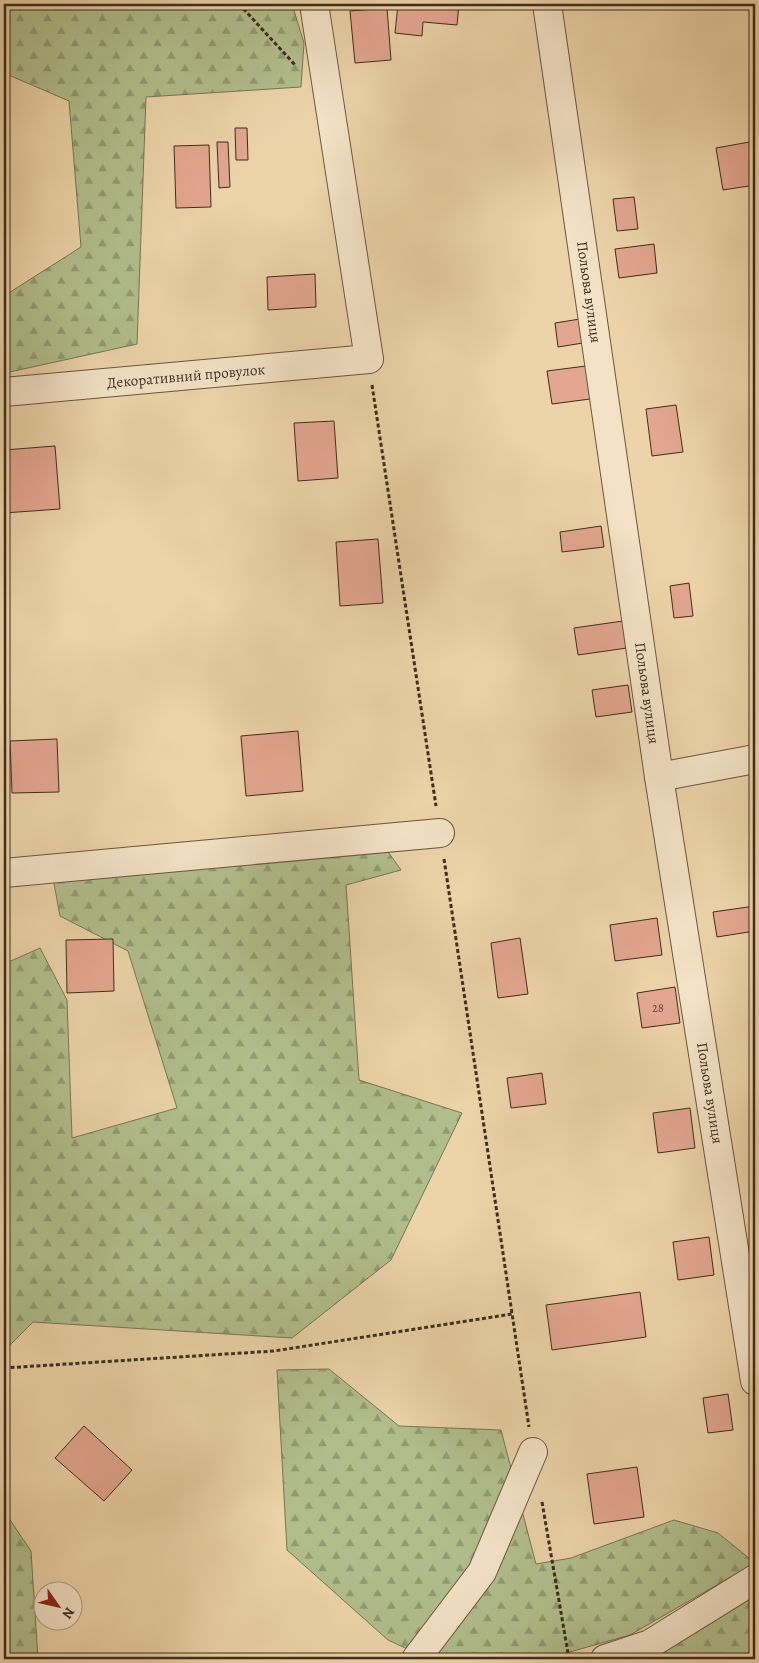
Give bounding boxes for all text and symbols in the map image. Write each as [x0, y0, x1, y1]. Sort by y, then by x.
street label: Польова вулиця [572, 240, 606, 344]
street label: Декоративний провулок [106, 359, 266, 393]
street label: Польова вулиця [630, 641, 664, 745]
house number: 28 [652, 1000, 664, 1016]
street label: Польова вулиця [692, 1041, 728, 1145]
north arrow [32, 1580, 82, 1630]
text: N [58, 1603, 79, 1623]

